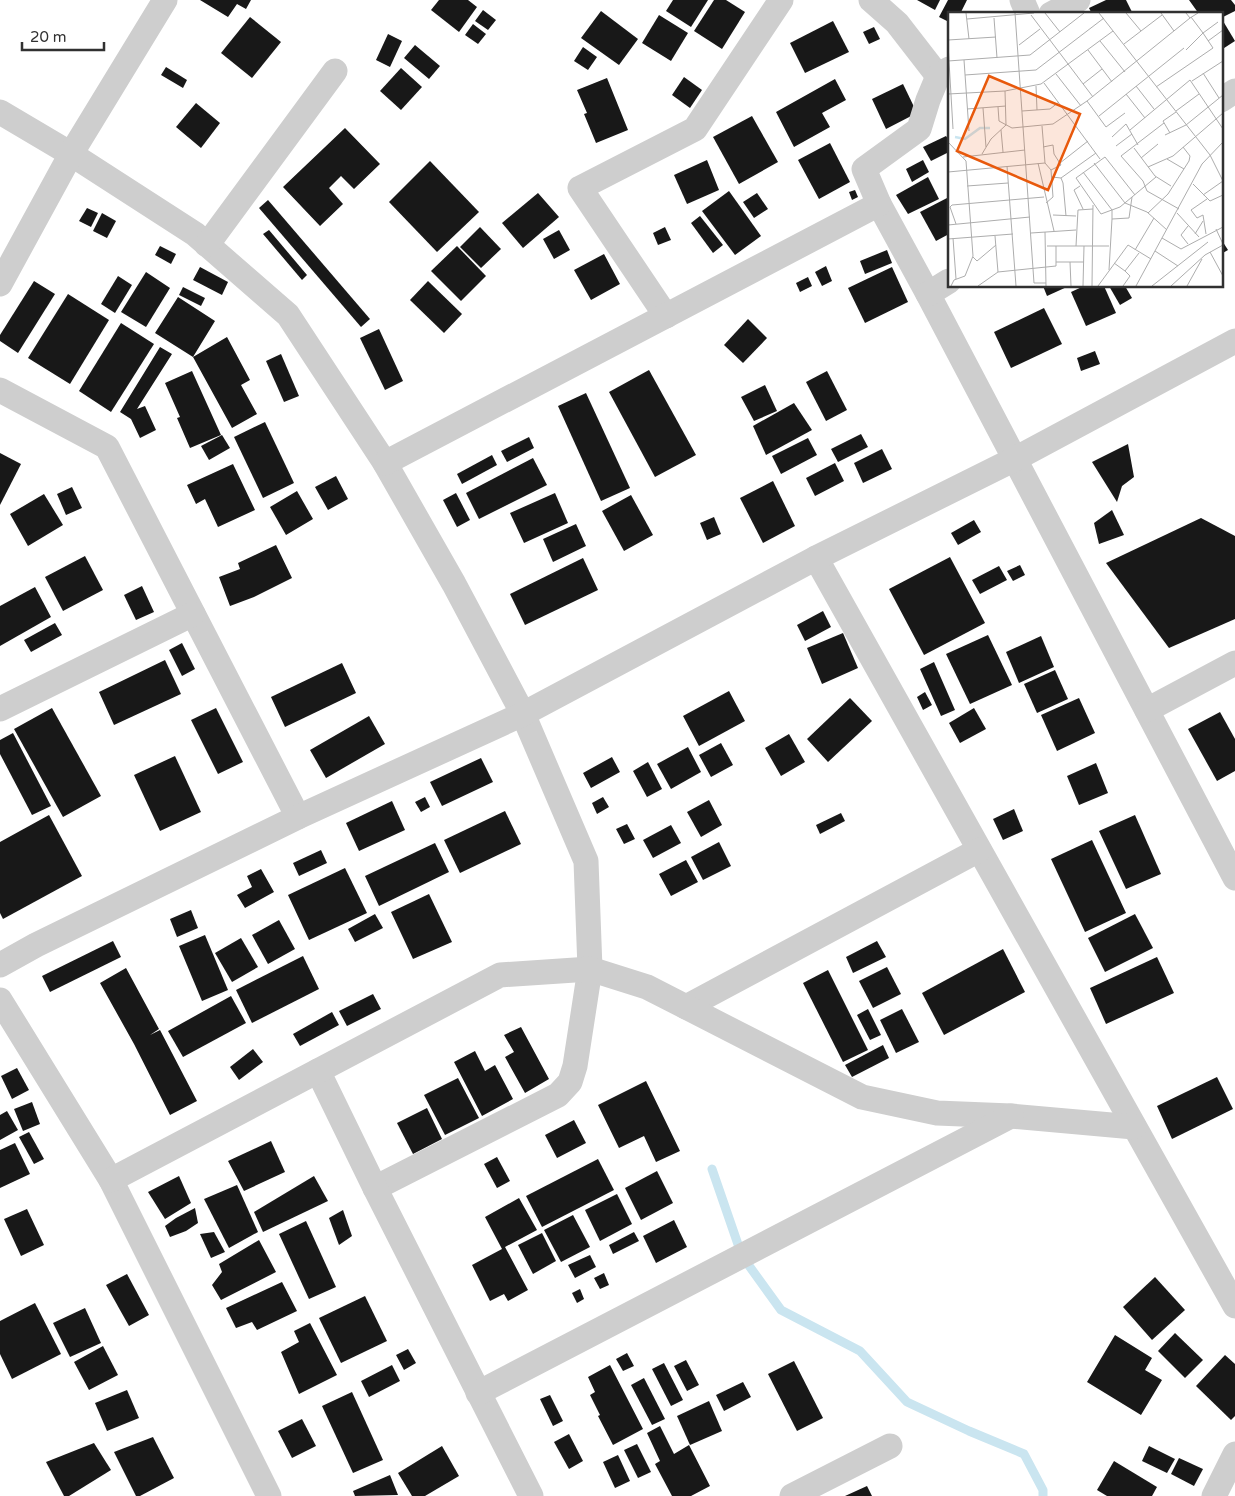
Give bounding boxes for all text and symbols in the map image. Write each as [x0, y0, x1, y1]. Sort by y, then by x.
inset map [948, 12, 1222, 288]
scale bar [22, 20, 105, 52]
text: 20 m [30, 28, 67, 46]

